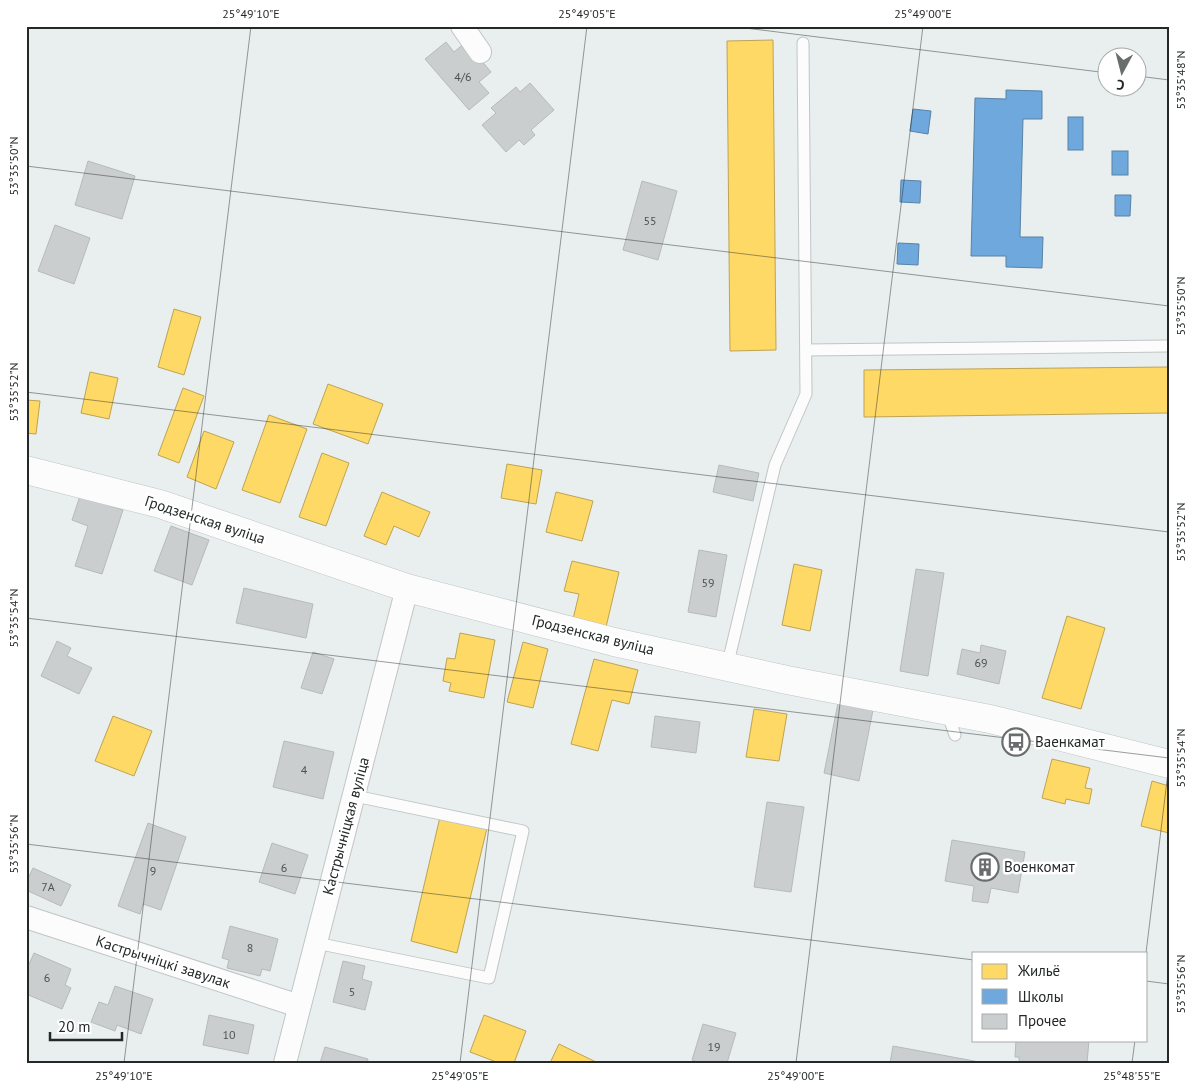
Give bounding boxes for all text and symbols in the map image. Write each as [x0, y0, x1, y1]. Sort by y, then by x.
text: 25°49'10"E [222, 6, 280, 21]
text: 25°49'05"E [558, 6, 616, 21]
text: 25°49'00"E [894, 6, 952, 21]
north arrow [1098, 48, 1148, 98]
text: 53°35'48"N [1173, 50, 1188, 110]
house number: 4/6 [454, 69, 472, 84]
text: С [1115, 75, 1125, 94]
text: 53°35'50"N [6, 136, 21, 196]
house number: 55 [643, 213, 657, 228]
text: 53°35'50"N [1173, 276, 1188, 336]
text: 53°35'52"N [6, 362, 21, 422]
street label: Гродзенская вуліца [143, 491, 268, 548]
text: 53°35'52"N [1173, 502, 1188, 562]
house number: 59 [701, 575, 715, 590]
text: 53°35'54"N [6, 588, 21, 648]
street label: Гродзенская вуліца [530, 610, 656, 659]
house number: 69 [974, 655, 988, 670]
bus stop icon: Ваенкамат [1001, 727, 1031, 757]
text: 53°35'54"N [1173, 728, 1188, 788]
place label: Ваенкамат [1035, 732, 1105, 751]
street label: Кастрычніцкая вуліца [318, 755, 373, 897]
house number: 4 [301, 762, 308, 777]
text: 53°35'56"N [6, 814, 21, 874]
building icon: Военкомат [970, 852, 1000, 882]
place label: Военкомат [1004, 857, 1075, 876]
house number: 6 [281, 860, 287, 875]
house number: 9 [150, 863, 156, 878]
house number: 7А [41, 879, 55, 894]
street label: Кастрычніцкі завулак [93, 931, 234, 993]
house number: 8 [247, 940, 253, 955]
legend [972, 952, 1148, 1042]
text: 53°35'56"N [1173, 954, 1188, 1014]
text: Жильё [1017, 961, 1060, 980]
house number: 6 [44, 970, 50, 985]
house number: 5 [349, 984, 355, 999]
text: Школы [1018, 987, 1064, 1006]
scale bar [50, 1009, 122, 1041]
text: Прочее [1018, 1011, 1066, 1030]
text: 20 m [58, 1017, 91, 1036]
house number: 10 [222, 1027, 236, 1042]
house number: 19 [707, 1039, 721, 1054]
text: 25°49'10"E [95, 1068, 153, 1083]
text: 25°49'05"E [431, 1068, 489, 1083]
text: 25°49'00"E [767, 1068, 825, 1083]
text: 25°48'55"E [1103, 1068, 1161, 1083]

